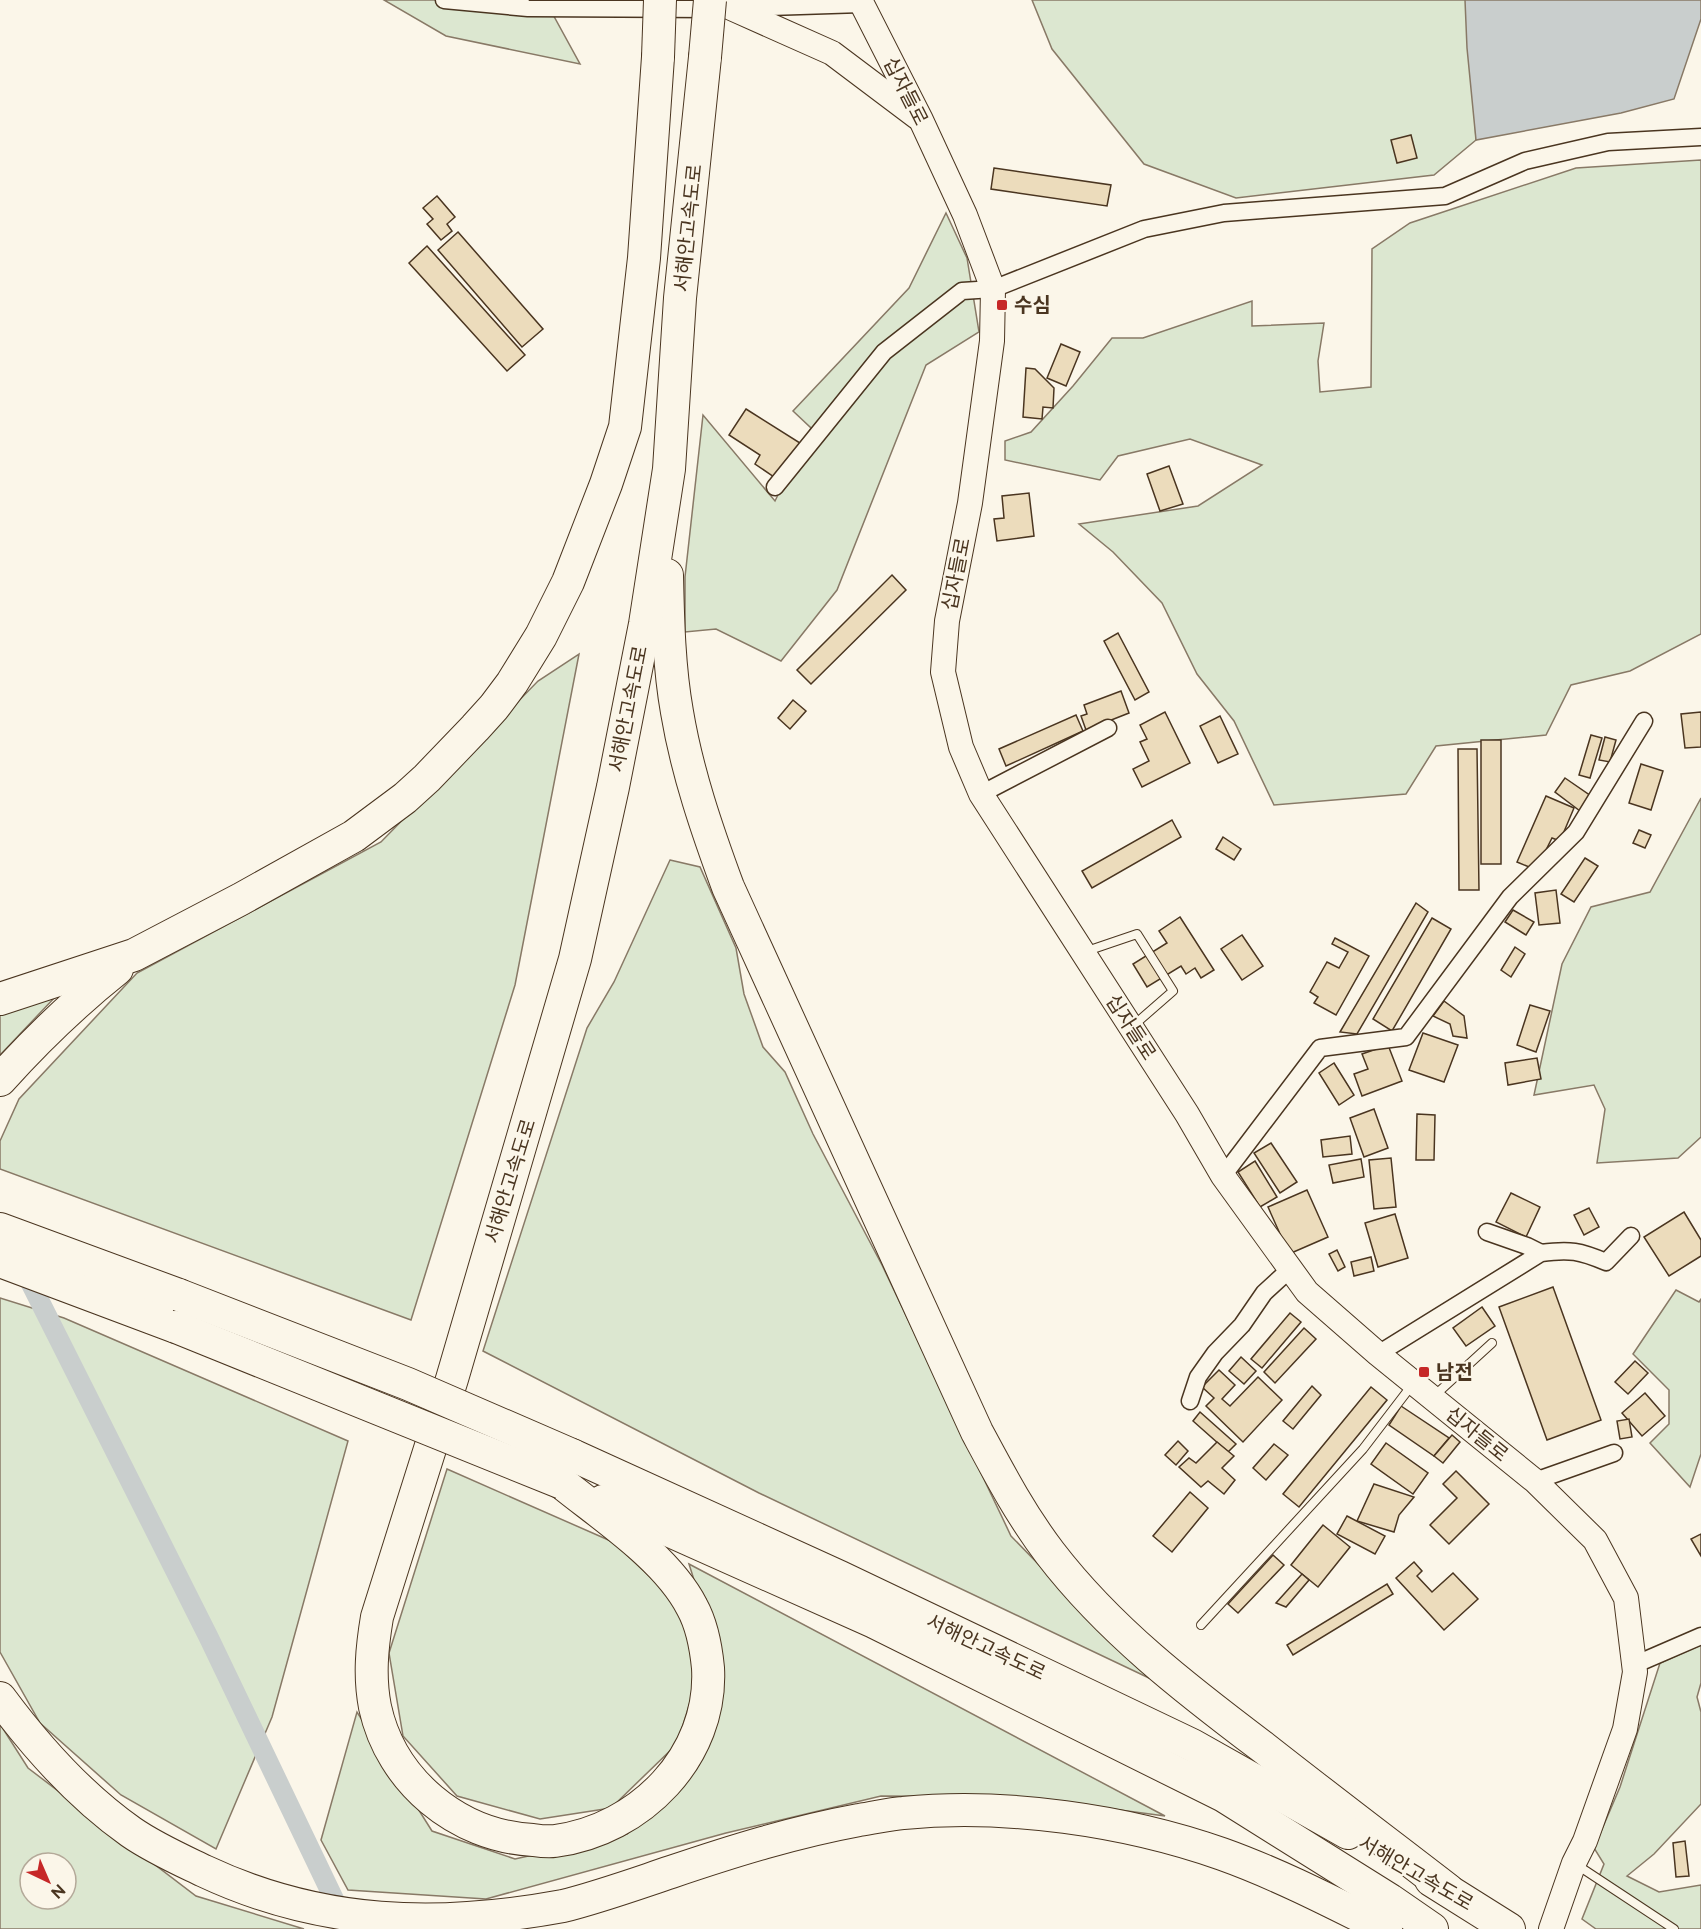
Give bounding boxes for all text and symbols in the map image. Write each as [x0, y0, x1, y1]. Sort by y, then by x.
street label: 십자들로 [879, 53, 933, 129]
street label: 서해안고속도로 [669, 163, 707, 293]
place label: 수심 [1014, 293, 1051, 317]
marker: 수심 [995, 298, 1009, 312]
street label: 십자들로 [937, 536, 975, 612]
street label: 서해안고속도로 [604, 643, 652, 775]
street label: 십자들로 [1101, 990, 1161, 1064]
street label: 서해안고속도로 [480, 1116, 540, 1246]
place label: 남전 [1436, 1360, 1473, 1384]
marker: 남전 [1417, 1365, 1431, 1379]
street label: 십자들로 [1441, 1402, 1513, 1466]
street label: 서해안고속도로 [923, 1609, 1049, 1685]
street label: 서해안고속도로 [1354, 1830, 1478, 1916]
north arrow [18, 1851, 78, 1911]
text: N [47, 1880, 69, 1903]

